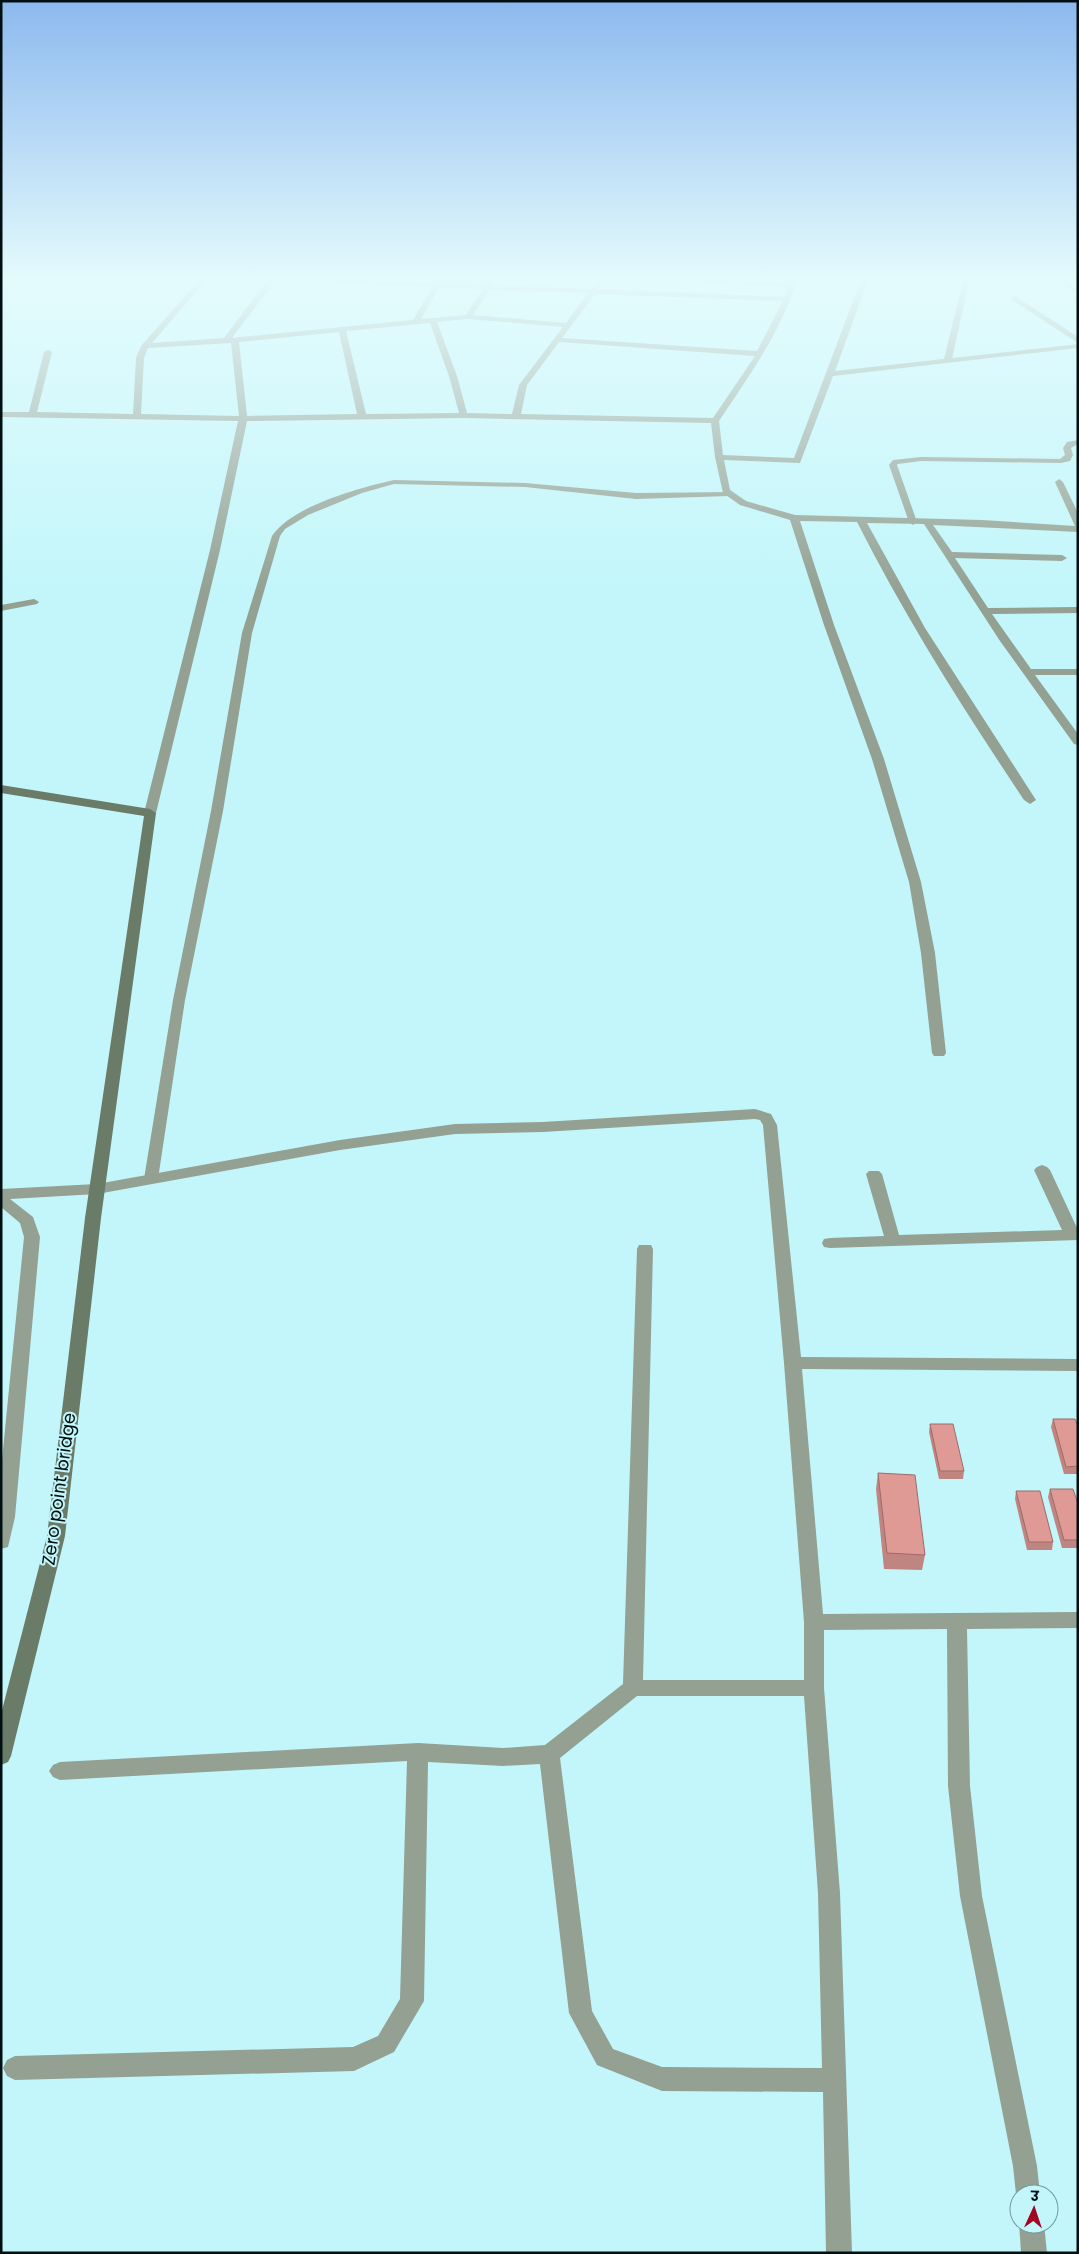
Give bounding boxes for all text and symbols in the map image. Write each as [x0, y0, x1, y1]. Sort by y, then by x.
street label: Zero point bridge [35, 1411, 82, 1567]
north arrow [1009, 2184, 1059, 2234]
text: उ [1029, 2186, 1040, 2206]

